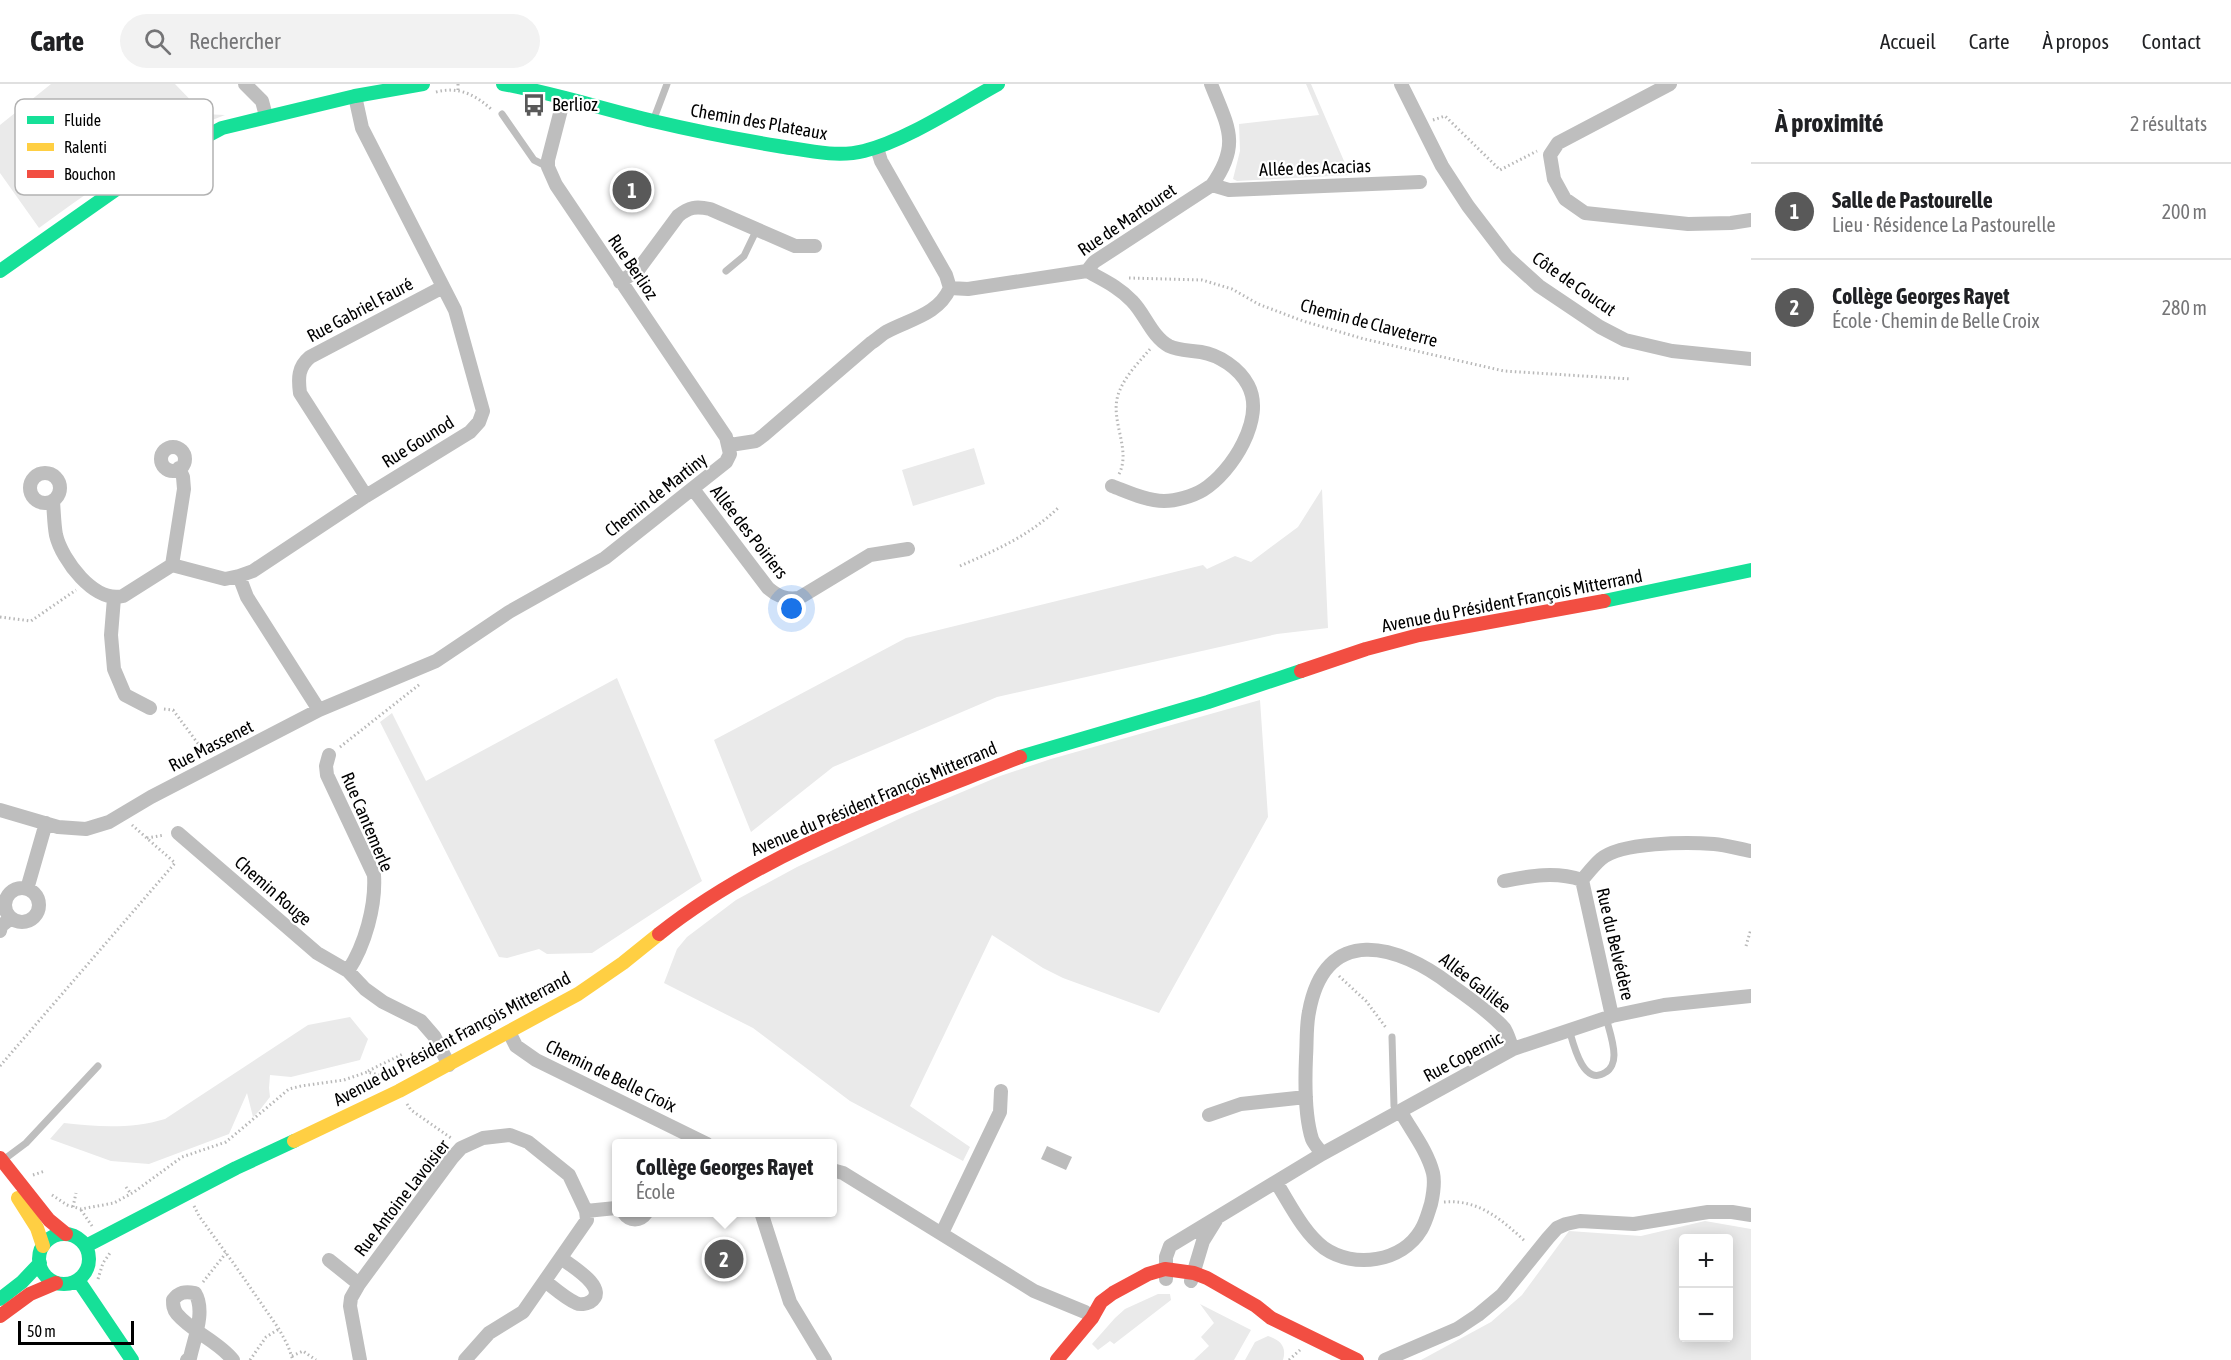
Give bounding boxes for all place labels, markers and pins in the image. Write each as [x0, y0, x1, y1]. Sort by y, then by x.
bus stop icon: Berlioz [521, 92, 547, 118]
place label: Berlioz [552, 94, 598, 115]
pin: 1 [612, 168, 652, 212]
pin: 2 [704, 1236, 744, 1282]

